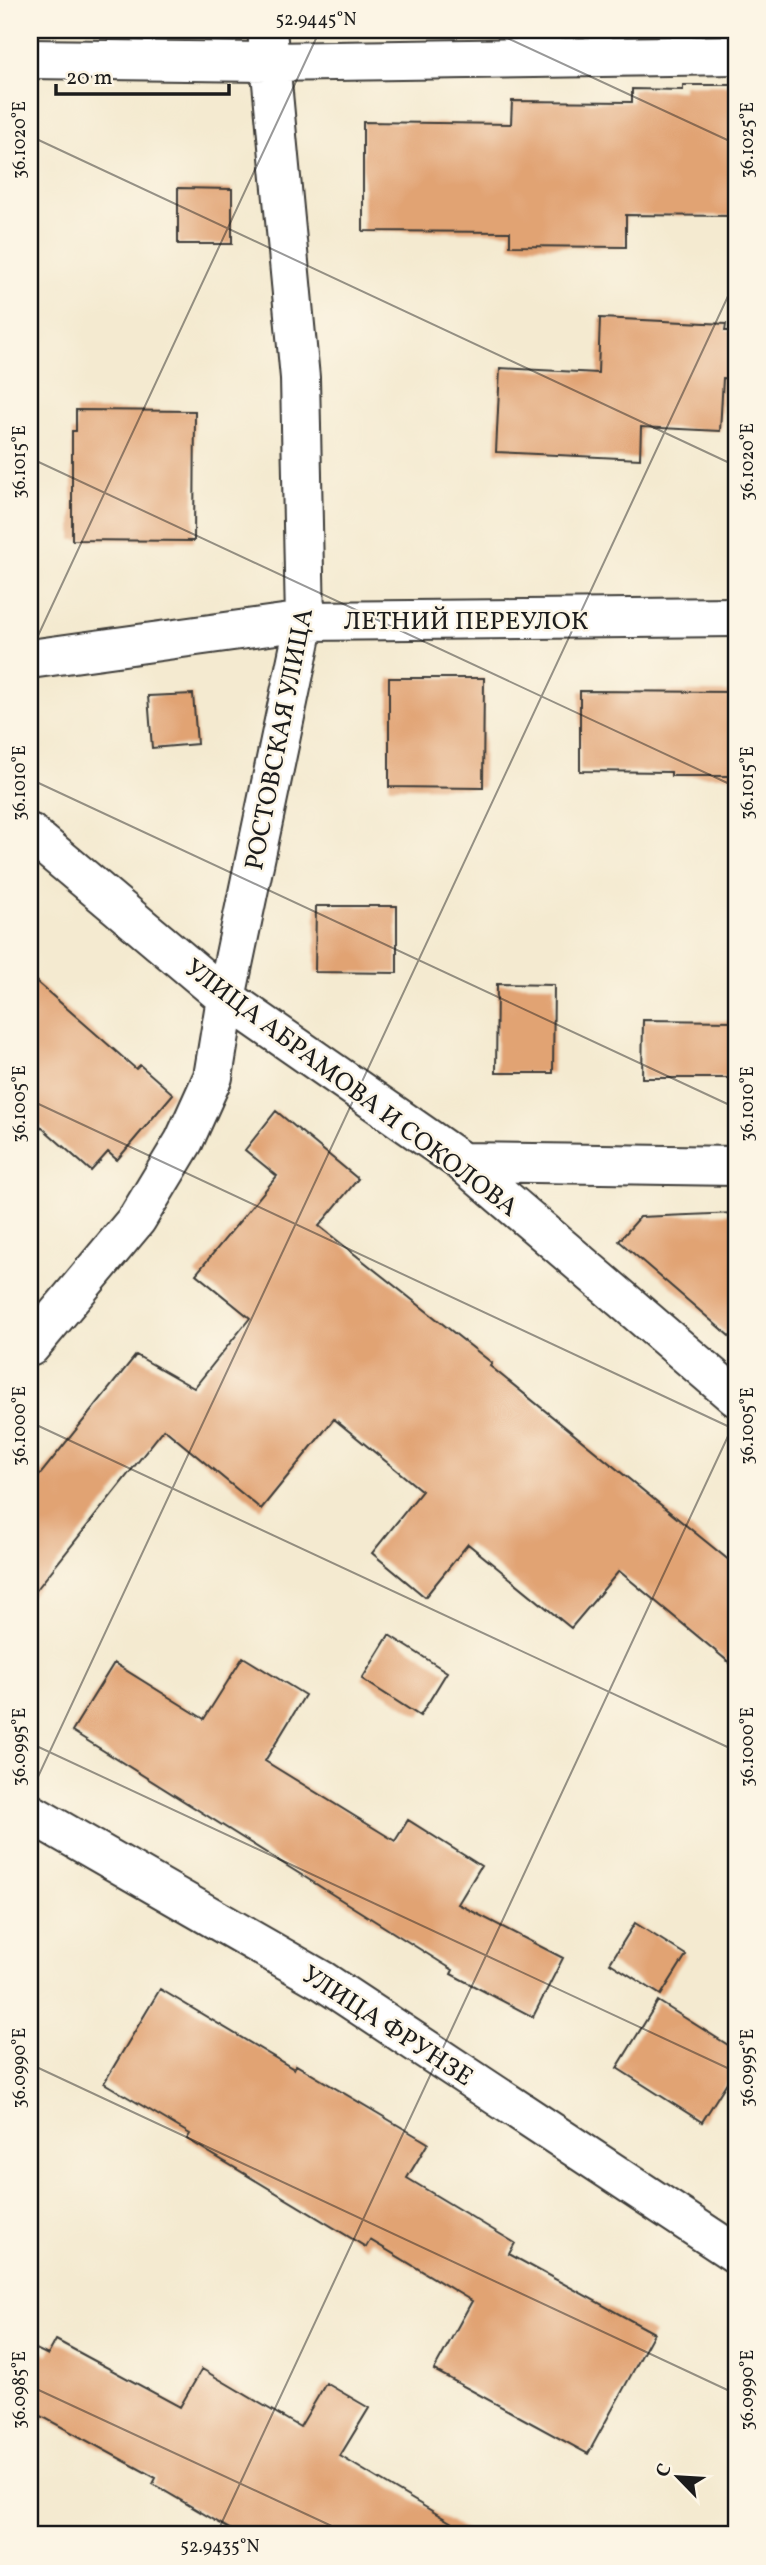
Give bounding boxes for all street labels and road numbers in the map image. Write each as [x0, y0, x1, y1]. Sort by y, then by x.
street label: ЛЕТНИЙ ПЕРЕУЛОК [344, 604, 589, 640]
street label: РОСТОВСКАЯ УЛИЦА [237, 605, 323, 873]
street label: УЛИЦА АБРАМОВА И СОКОЛОВА [176, 951, 525, 1226]
street label: УЛИЦА ФРУНЗЕ [294, 1958, 480, 2096]

